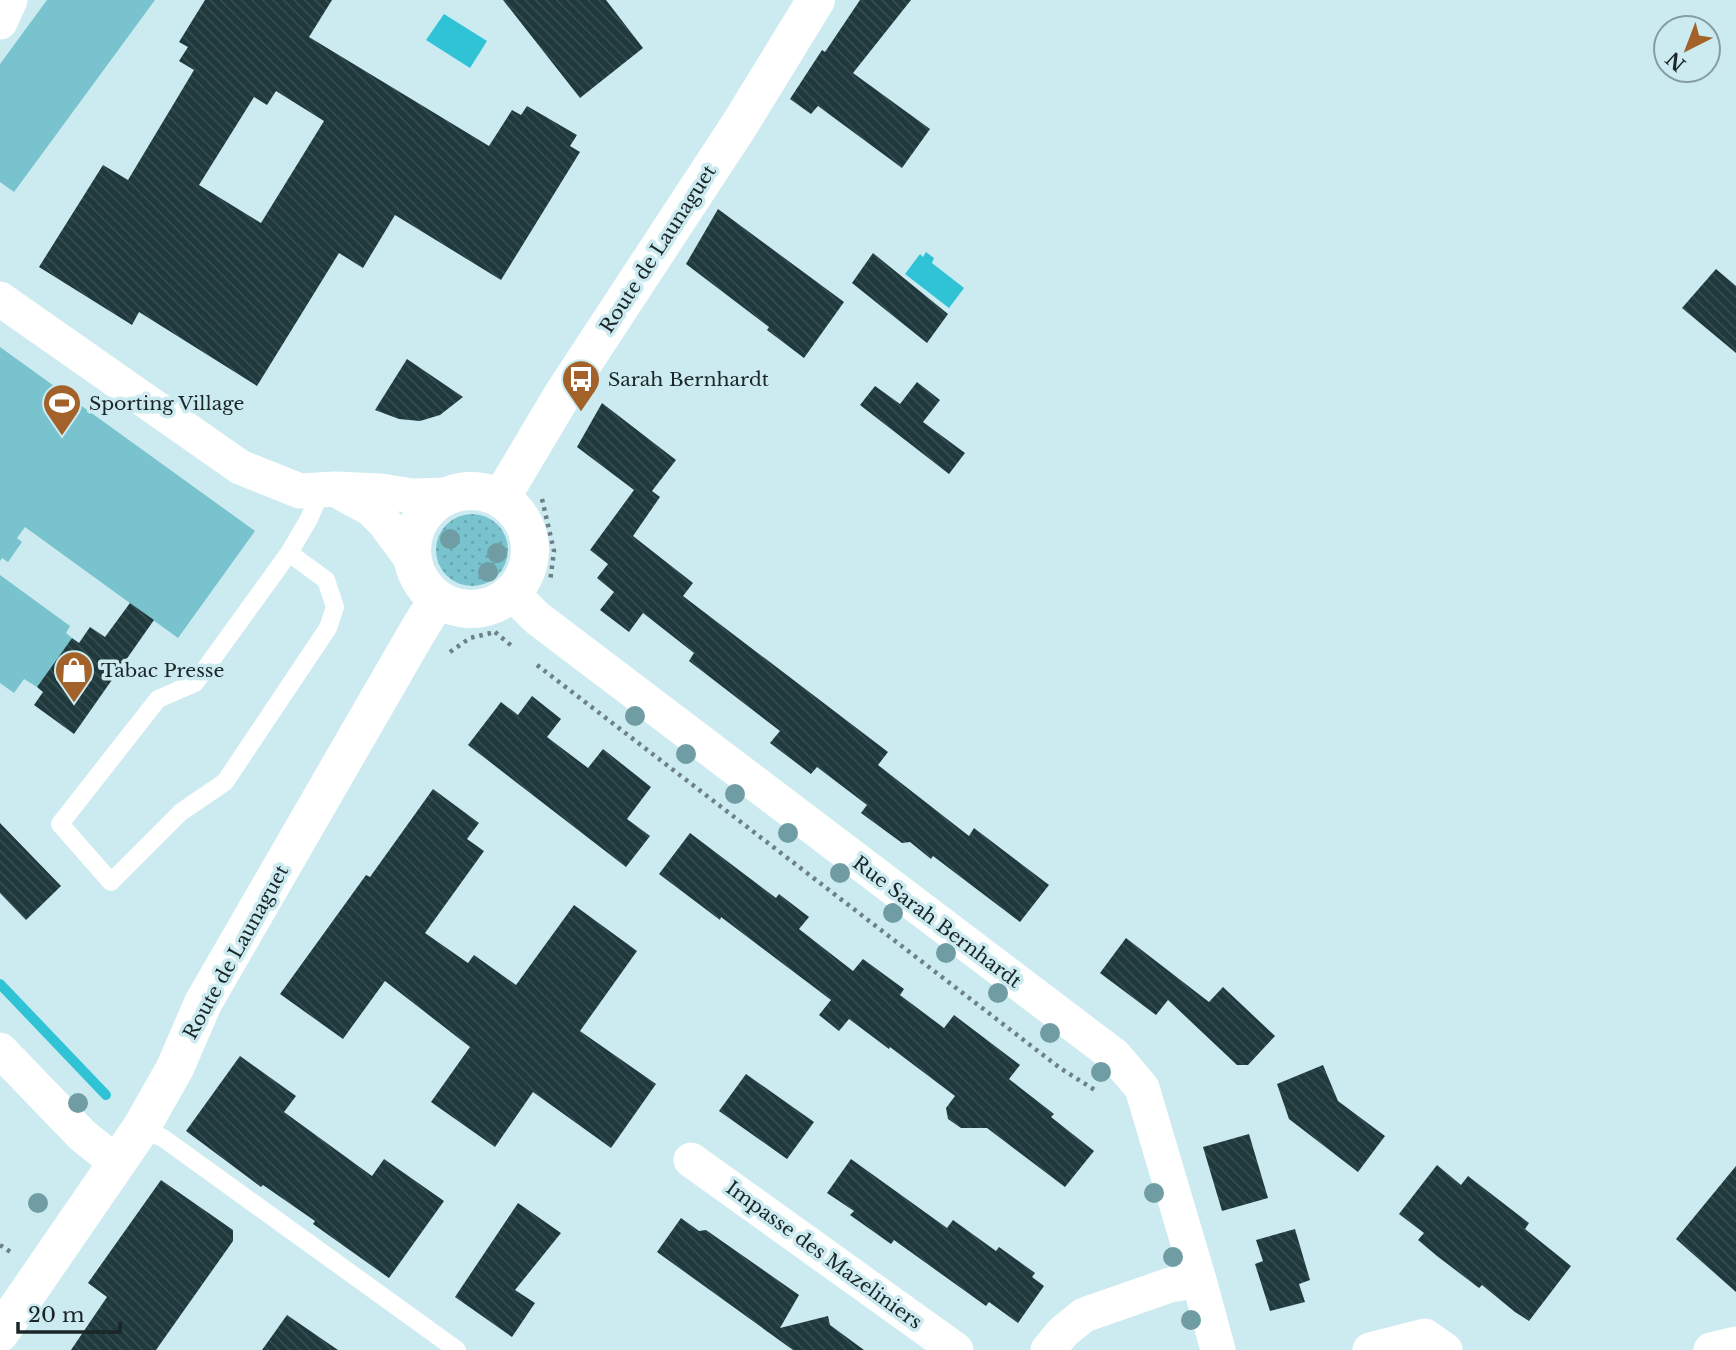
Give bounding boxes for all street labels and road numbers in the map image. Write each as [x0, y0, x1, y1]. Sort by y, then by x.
street label: Route de Launaguet [595, 160, 721, 337]
street label: Rue Sarah Bernhardt [848, 851, 1026, 993]
street label: Route de Launaguet [179, 860, 294, 1043]
street label: Impasse des Mazeliniers [722, 1176, 926, 1334]

